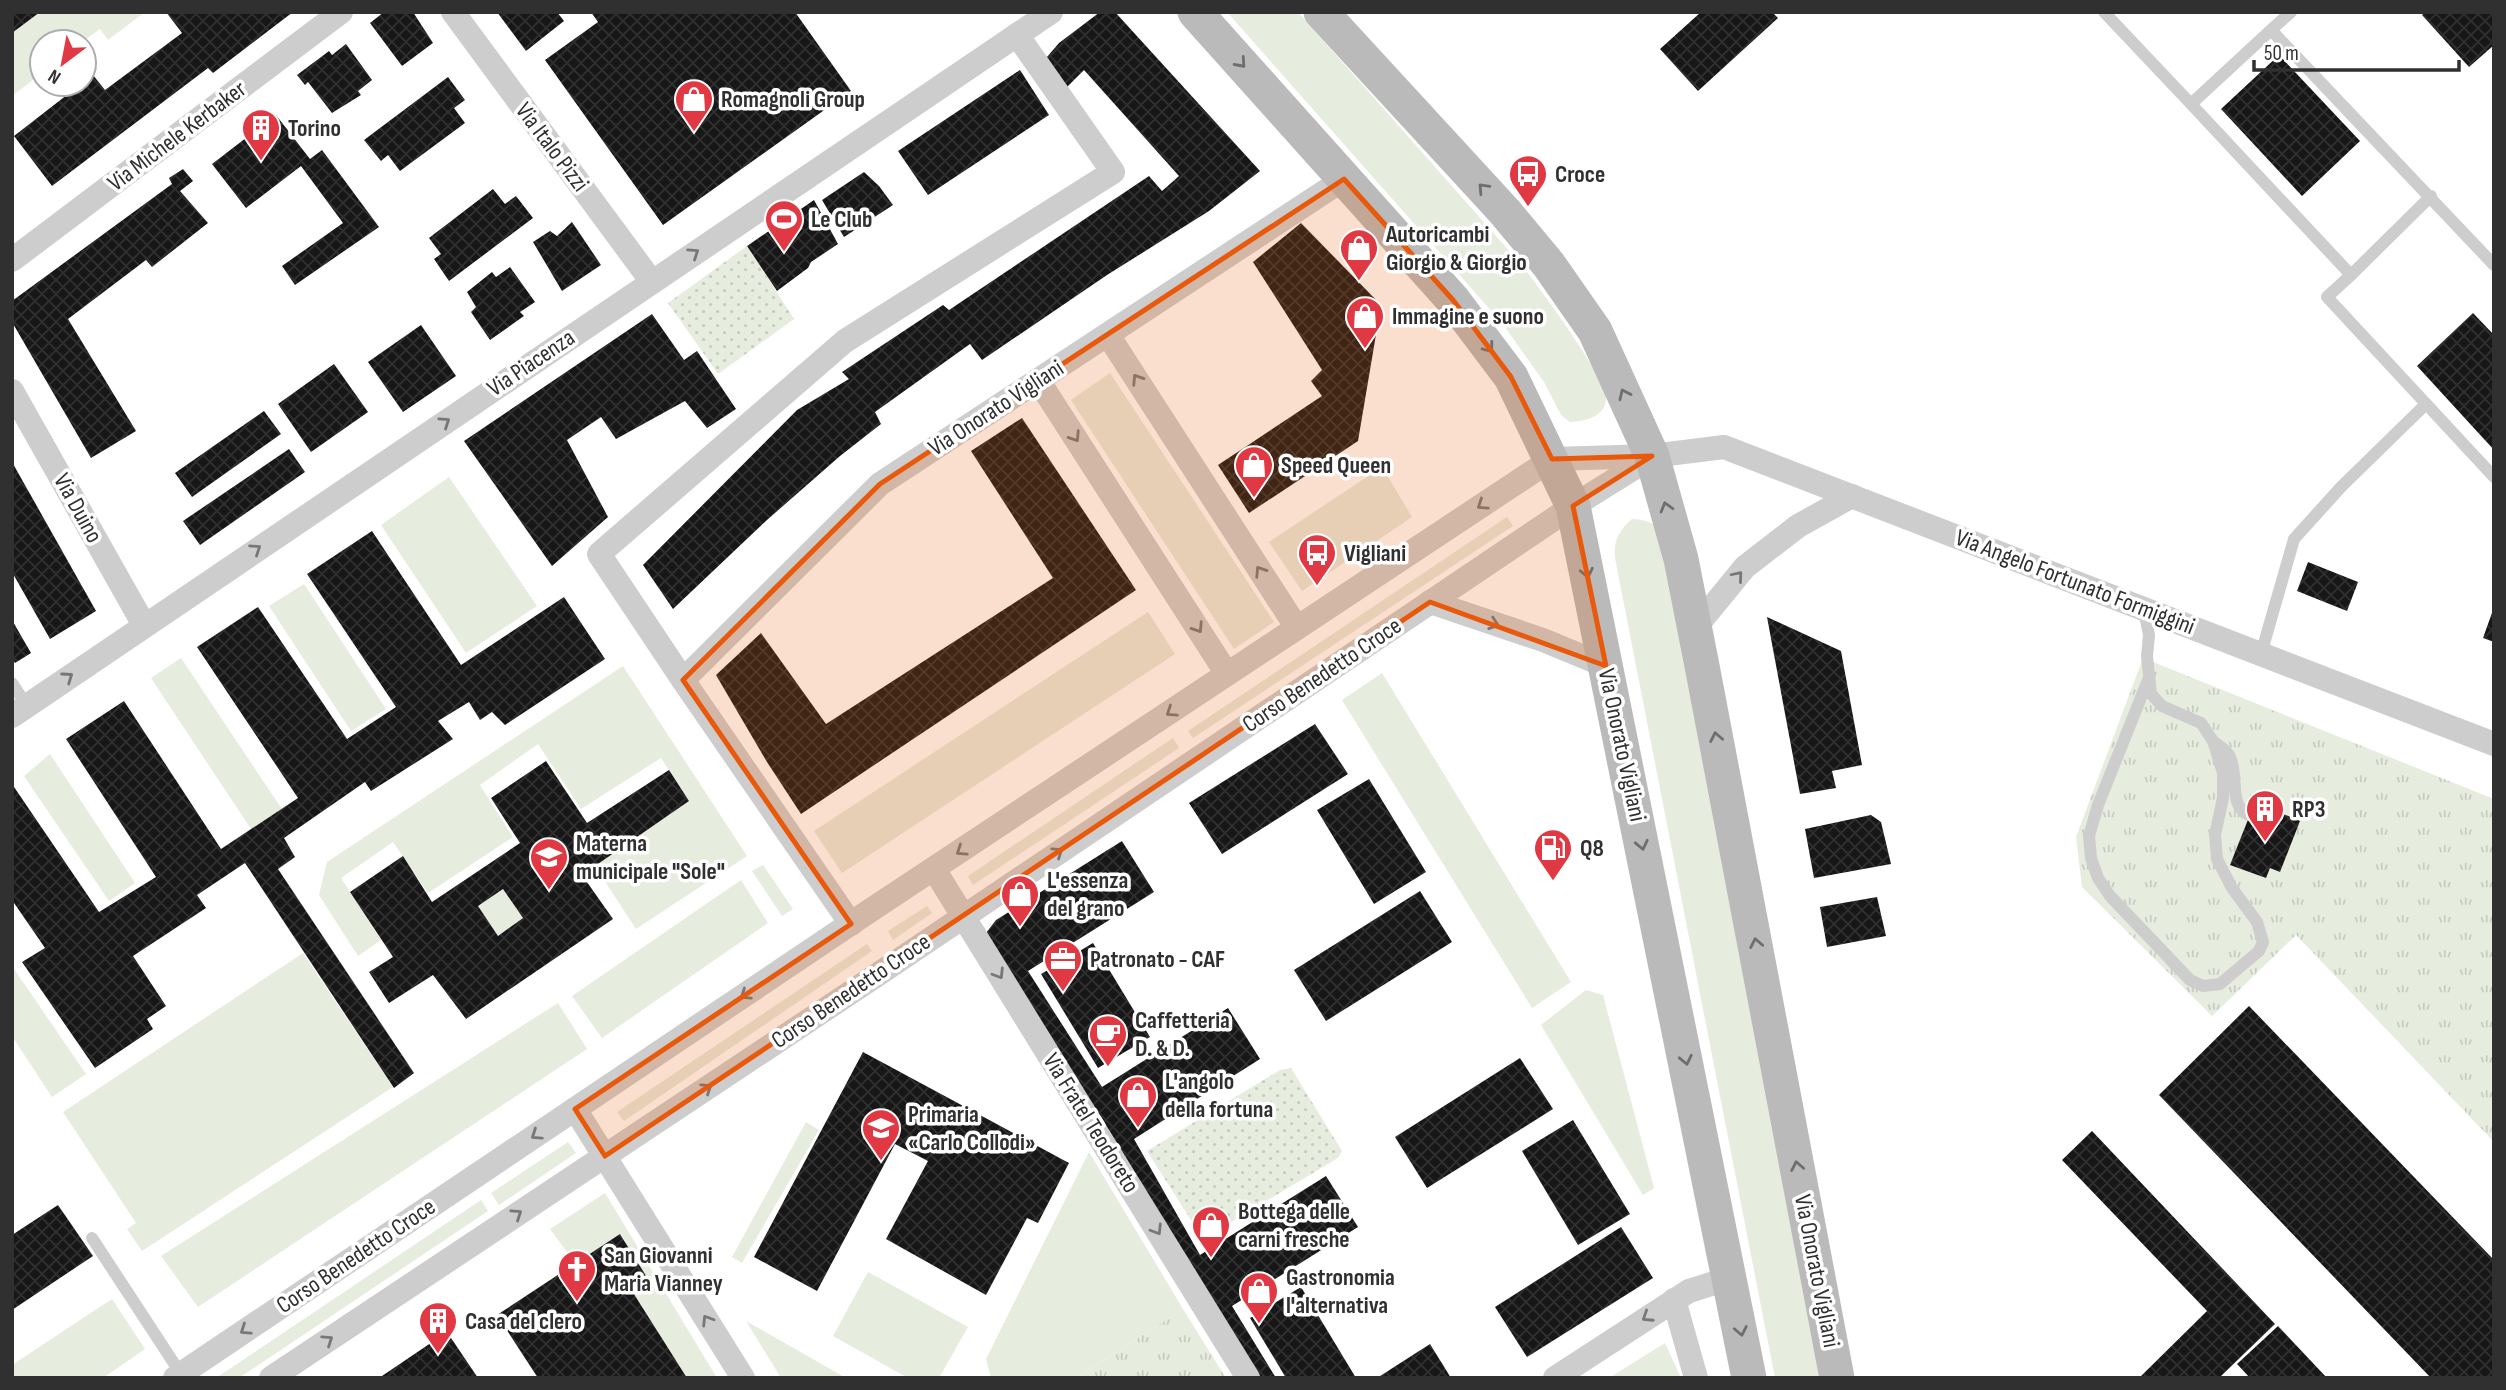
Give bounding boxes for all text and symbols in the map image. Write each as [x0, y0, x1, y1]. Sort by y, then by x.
north arrow [28, 28, 98, 98]
scale bar [2254, 28, 2459, 72]
text: 50 m [2264, 41, 2299, 66]
one-way arrow [1233, 55, 1245, 68]
text: N [44, 64, 65, 89]
street label: Via Michele Kerbaker [102, 74, 252, 198]
shop icon: Romagnoli Group [673, 78, 715, 133]
place label: Romagnoli Group [721, 85, 865, 114]
street label: Via Italo Pizzi [509, 97, 595, 197]
building icon: Torino [240, 107, 282, 162]
place label: Torino [288, 114, 341, 143]
bus stop icon: Croce [1507, 153, 1549, 208]
place label: Croce [1555, 160, 1605, 189]
one-way arrow [1478, 183, 1491, 196]
sports icon: Le Club [763, 198, 805, 253]
place label: Le Club [811, 205, 872, 234]
place label: Autoricambi Giorgio & Giorgio [1385, 220, 1527, 277]
shop icon: Autoricambi Giorgio & Giorgio [1338, 227, 1380, 282]
one-way arrow [686, 249, 699, 262]
shop icon: Immagine e suono [1344, 295, 1386, 350]
place label: Immagine e suono [1392, 302, 1544, 331]
street label: Via Piacenza [482, 323, 580, 403]
one-way arrow [1480, 340, 1493, 352]
street label: Via Onorato Vigliani [923, 354, 1069, 462]
one-way arrow [1132, 374, 1145, 387]
one-way arrow [1618, 389, 1632, 401]
one-way arrow [437, 418, 450, 430]
one-way arrow [1066, 430, 1079, 443]
shop icon: Speed Queen [1233, 444, 1275, 499]
place label: Speed Queen [1281, 451, 1391, 480]
street label: Via Duino [47, 468, 109, 548]
one-way arrow [1477, 497, 1490, 510]
one-way arrow [1660, 502, 1675, 514]
street label: Via Angelo Fortunato Formiggini [1951, 523, 2199, 641]
bus stop icon: Vigliani [1296, 532, 1338, 587]
place label: Vigliani [1344, 539, 1406, 568]
one-way arrow [248, 545, 261, 557]
one-way arrow [1255, 565, 1268, 578]
one-way arrow [1578, 567, 1593, 579]
one-way arrow [1730, 571, 1743, 583]
street label: Corso Benedetto Croce [1237, 611, 1407, 739]
one-way arrow [1488, 616, 1500, 630]
one-way arrow [1190, 621, 1203, 634]
street label: Via Onorato Vigliani [1592, 666, 1652, 824]
one-way arrow [60, 673, 73, 685]
one-way arrow [1165, 704, 1178, 717]
one-way arrow [1710, 731, 1725, 743]
building icon: RP3 [2244, 788, 2286, 843]
place label: RP3 [2292, 795, 2325, 824]
fuel station icon: Q8 [1532, 827, 1574, 882]
place label: Materna municipale "Sole" [576, 829, 725, 886]
place label: Q8 [1580, 834, 1604, 863]
school or university icon: Materna municipale "Sole" [528, 836, 570, 891]
one-way arrow [1634, 839, 1649, 851]
one-way arrow [955, 843, 968, 856]
one-way arrow [1050, 848, 1063, 860]
place label: L'essenza del grano [1047, 866, 1128, 923]
shop icon: L'essenza del grano [999, 873, 1041, 928]
street label: Corso Benedetto Croce [766, 927, 936, 1055]
one-way arrow [1749, 937, 1764, 949]
office icon: Patronato - CAF [1042, 938, 1084, 993]
place label: Patronato - CAF [1090, 945, 1225, 974]
one-way arrow [991, 967, 1004, 980]
one-way arrow [740, 987, 753, 999]
place label: Caffetteria D. & D. [1135, 1006, 1230, 1063]
cafe icon: Caffetteria D. & D. [1087, 1013, 1129, 1068]
street label: Via Fratel Teodoreto [1037, 1048, 1145, 1198]
one-way arrow [1677, 1054, 1692, 1066]
place label: L'angolo della fortuna [1165, 1067, 1273, 1124]
shop icon: L'angolo della fortuna [1117, 1074, 1159, 1129]
one-way arrow [699, 1083, 712, 1096]
place label: Primaria «Carlo Collodi» [908, 1100, 1035, 1157]
school or university icon: Primaria «Carlo Collodi» [860, 1107, 902, 1162]
one-way arrow [530, 1127, 543, 1140]
one-way arrow [1791, 1160, 1806, 1172]
street label: Corso Benedetto Croce [271, 1192, 441, 1320]
street label: Via Onorato Vigliani [1788, 1192, 1846, 1350]
place label: Bottega delle carni fresche [1238, 1197, 1350, 1254]
shop icon: Bottega delle carni fresche [1190, 1204, 1232, 1259]
one-way arrow [509, 1210, 522, 1222]
one-way arrow [1149, 1223, 1162, 1236]
place label: San Giovanni Maria Vianney [604, 1241, 723, 1298]
church icon: San Giovanni Maria Vianney [556, 1248, 598, 1303]
place label: Gastronomia l'alternativa [1286, 1263, 1395, 1320]
shop icon: Gastronomia l'alternativa [1238, 1270, 1280, 1325]
building icon: Casa del clero [417, 1300, 459, 1355]
place label: Casa del clero [465, 1307, 582, 1336]
one-way arrow [1642, 1309, 1655, 1322]
one-way arrow [702, 1314, 715, 1327]
one-way arrow [240, 1322, 253, 1335]
one-way arrow [1732, 1325, 1747, 1337]
one-way arrow [320, 1335, 333, 1348]

